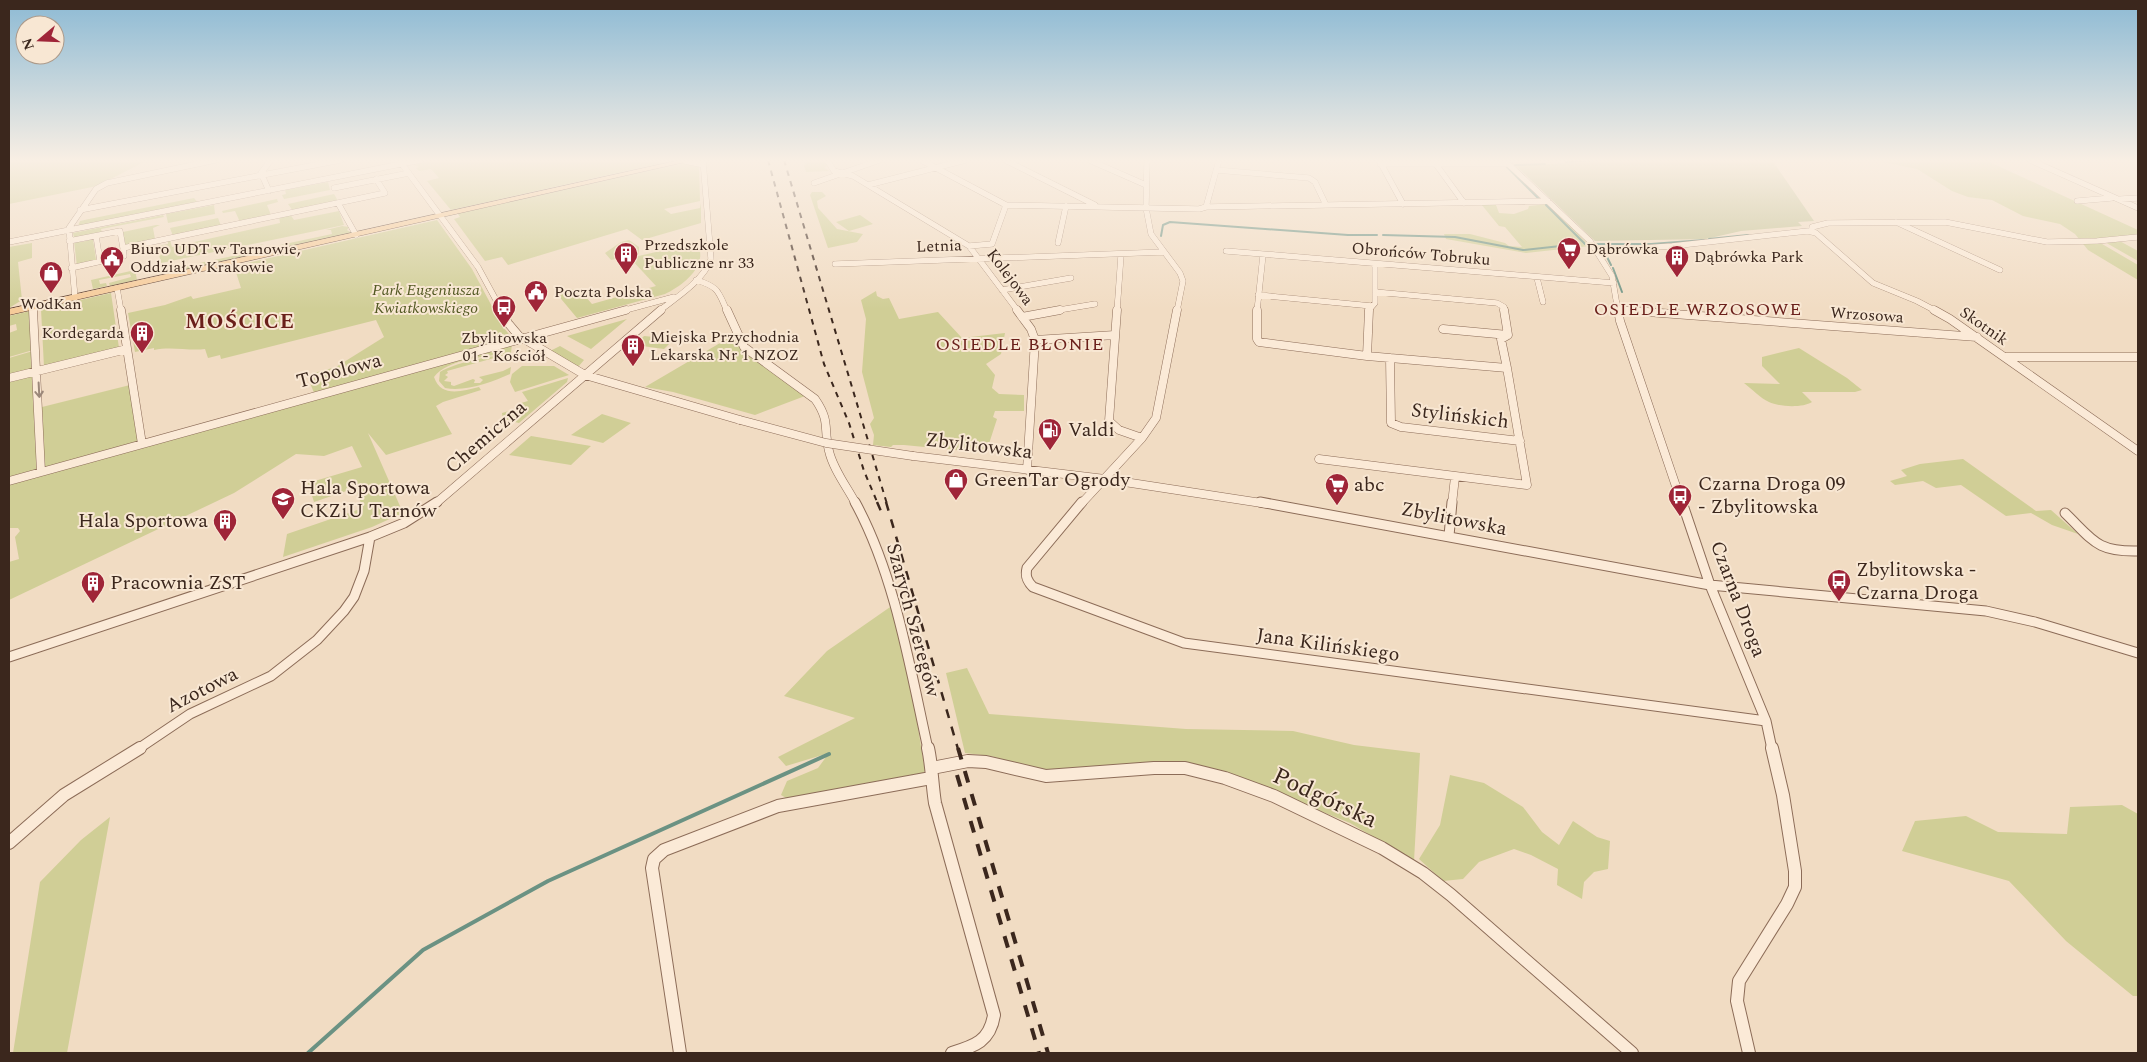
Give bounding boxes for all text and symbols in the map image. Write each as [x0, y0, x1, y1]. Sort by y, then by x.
north arrow [15, 15, 65, 65]
text: N [16, 35, 40, 53]
place label: Przedszkole Publiczne nr 33 [644, 233, 754, 275]
street label: Letnia [916, 233, 962, 259]
street label: Obrońców Tobruku [1351, 236, 1491, 272]
supermarket icon: Dąbrówka [1556, 236, 1582, 270]
place label: Biuro UDT w Tarnowie, Oddział w Krakowie [130, 237, 301, 279]
place label: Dąbrówka [1586, 237, 1659, 261]
building icon: Przedszkole Publiczne nr 33 [613, 241, 639, 275]
street label: Kolejowa [981, 243, 1039, 311]
building icon: Dąbrówka Park [1664, 244, 1690, 278]
public building icon: Biuro UDT w Tarnowie, Oddział w Krakowie [99, 245, 125, 279]
place label: Dąbrówka Park [1694, 245, 1804, 269]
shop icon: WodKan [38, 260, 64, 294]
park label: Park Eugeniusza Kwiatkowskiego [372, 278, 480, 320]
public building icon: Poczta Polska [523, 279, 549, 313]
place label: Poczta Polska [554, 280, 652, 304]
place label: WodKan [20, 292, 82, 316]
bus stop icon: Zbylitowska 01 - Kościół [491, 294, 517, 328]
district label: OSIEDLE WRZOSOWE [1594, 296, 1802, 323]
street label: Wrzosowa [1829, 300, 1905, 330]
street label: Skotnik [1955, 300, 2013, 352]
district label: MOŚCICE [185, 306, 295, 338]
building icon: Kordegarda [129, 320, 155, 354]
place label: Kordegarda [42, 321, 124, 345]
place label: Miejska Przychodnia Lekarska Nr 1 NZOZ [650, 325, 799, 367]
place label: Zbylitowska 01 - Kościół [461, 326, 547, 368]
district label: OSIEDLE BŁONIE [936, 331, 1104, 358]
building icon: Miejska Przychodnia Lekarska Nr 1 NZOZ [620, 333, 646, 367]
street label: Topolowa [293, 345, 385, 397]
one-way arrow [34, 382, 43, 398]
street label: Chemiczna [439, 393, 534, 481]
street label: Stylińskich [1409, 395, 1511, 437]
place label: Valdi [1068, 415, 1115, 445]
fuel station icon: Valdi [1037, 417, 1063, 451]
street label: Zbylitowska [924, 425, 1034, 467]
place label: GreenTar Ogrody [974, 465, 1132, 495]
shop icon: GreenTar Ogrody [943, 467, 969, 501]
place label: Czarna Droga 09 - Zbylitowska [1698, 469, 1846, 522]
place label: abc [1354, 470, 1385, 500]
supermarket icon: abc [1324, 472, 1350, 506]
place label: Hala Sportowa CKZiU Tarnów [300, 473, 437, 526]
bus stop icon: Czarna Droga 09 - Zbylitowska [1667, 483, 1693, 517]
school or university icon: Hala Sportowa CKZiU Tarnów [270, 486, 296, 520]
street label: Zbylitowska [1398, 494, 1510, 544]
place label: Hala Sportowa [78, 506, 208, 536]
building icon: Hala Sportowa [212, 508, 238, 542]
street label: Czarna Droga [1702, 536, 1774, 662]
street label: Szarych Szeregów [878, 540, 948, 701]
place label: Zbylitowska - Czarna Droga [1856, 555, 1979, 608]
place label: Pracownia ZST [110, 568, 246, 598]
bus stop icon: Zbylitowska - Czarna Droga [1826, 568, 1852, 602]
building icon: Pracownia ZST [80, 570, 106, 604]
street label: Jana Kilińskiego [1254, 620, 1402, 670]
street label: Azotowa [161, 659, 244, 721]
street label: Podgórska [1267, 758, 1384, 838]

